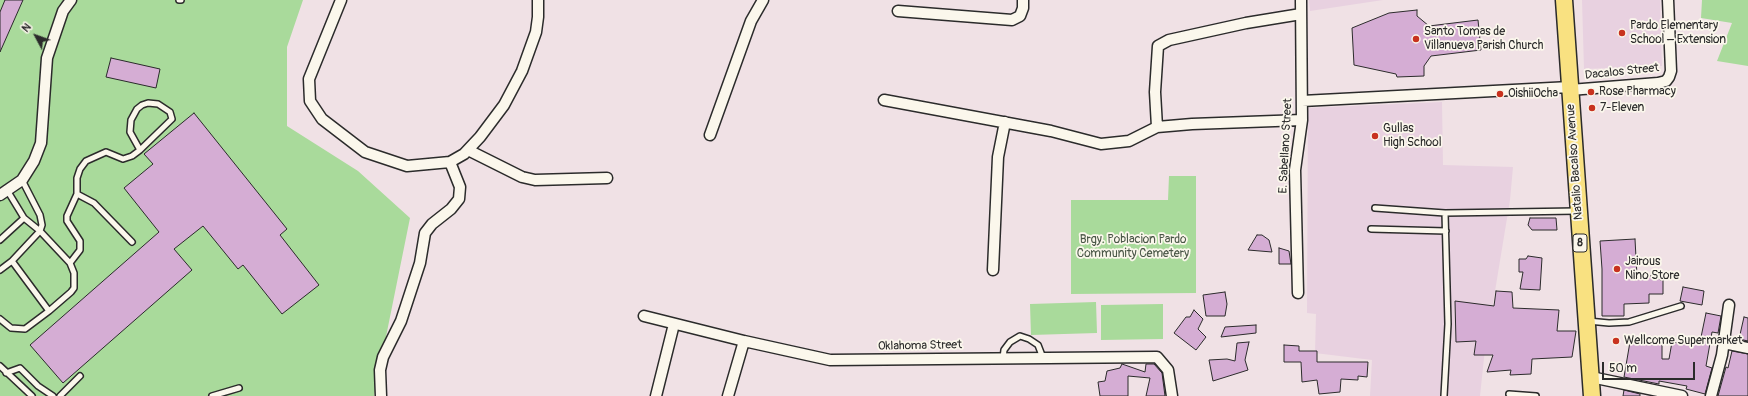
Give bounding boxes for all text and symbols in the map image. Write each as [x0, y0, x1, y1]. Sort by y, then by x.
north arrow [16, 16, 56, 56]
place label: Pardo Elementary School – Extension [1630, 19, 1726, 47]
text: N [19, 21, 34, 35]
place label: Santo Tomas de Villanueva Parish Church [1424, 25, 1543, 53]
marker: Pardo Elementary School – Extension [1617, 28, 1627, 38]
marker: Santo Tomas de Villanueva Parish Church [1411, 34, 1421, 44]
street label: Dacalos Street [1584, 61, 1660, 83]
place label: Rose Pharmacy [1599, 85, 1676, 99]
place label: OishiiOcha [1508, 87, 1558, 101]
marker: Rose Pharmacy [1586, 87, 1596, 97]
marker: OishiiOcha [1495, 89, 1505, 99]
street label: E. Sabellano Street [1276, 98, 1296, 194]
place label: 7-Eleven [1600, 101, 1644, 115]
marker: 7-Eleven [1587, 103, 1597, 113]
street label: Natalio Bacalso Avenue [1564, 104, 1586, 220]
place label: Gullas High School [1383, 122, 1442, 150]
marker: Gullas High School [1370, 131, 1380, 141]
park label: Brgy. Poblacion Pardo Community Cemetery [1077, 233, 1189, 261]
road number: 8 [1573, 234, 1587, 252]
place label: Jairous Nino Store [1625, 255, 1679, 283]
marker: Jairous Nino Store [1612, 264, 1622, 274]
place label: Wellcome Supermarket [1624, 334, 1742, 348]
marker: Wellcome Supermarket [1611, 336, 1621, 346]
street label: Oklahoma Street [878, 338, 962, 354]
scale bar [1604, 354, 1697, 380]
text: 50 m [1609, 361, 1637, 376]

